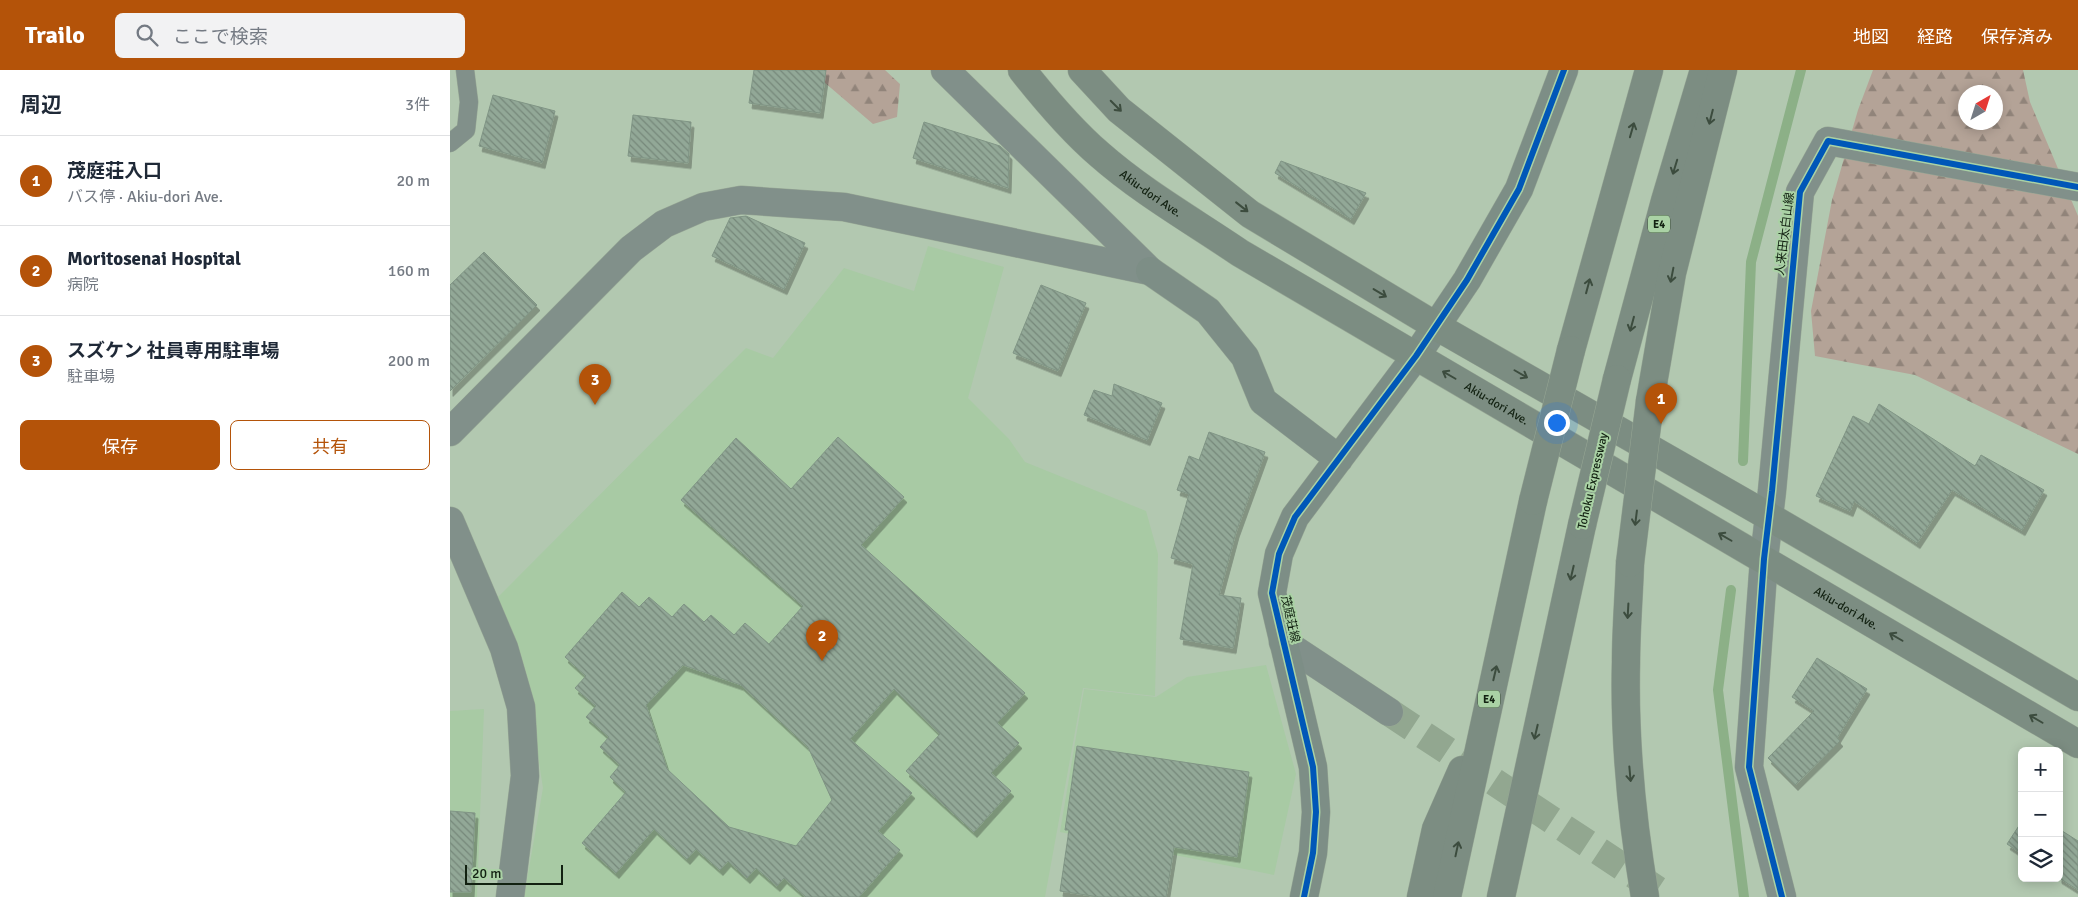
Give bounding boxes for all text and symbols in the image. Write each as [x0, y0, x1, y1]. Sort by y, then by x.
search box [115, 13, 465, 58]
text: Trailo [25, 20, 85, 50]
icon: search [133, 21, 161, 49]
text: ここで検索 [173, 25, 268, 49]
text: 地図 [1853, 26, 1889, 48]
text: 経路 [1917, 26, 1953, 48]
text: 保存済み [1981, 26, 2053, 48]
north arrow [1958, 85, 2003, 130]
text: 周辺 [20, 92, 62, 118]
text: 3件 [405, 95, 430, 115]
one-way arrow [1109, 99, 1121, 111]
one-way arrow [1705, 109, 1715, 125]
one-way arrow [1627, 122, 1637, 138]
text: 茂庭荘入口 [67, 159, 162, 183]
one-way arrow [1670, 159, 1680, 175]
street label: Akiu-dori Ave. [1117, 166, 1184, 220]
text: 1 [32, 171, 40, 191]
text: 20 m [396, 171, 430, 191]
text: バス停 · Akiu-dori Ave. [67, 187, 223, 207]
street label: 人来田太白山線 [1772, 191, 1798, 277]
one-way arrow [1235, 202, 1248, 213]
road number: E4 [1648, 216, 1670, 232]
text: Moritosenai Hospital [67, 247, 241, 271]
text: 2 [32, 261, 40, 281]
text: 160 m [388, 261, 430, 281]
one-way arrow [1667, 267, 1676, 283]
text: 病院 [67, 275, 99, 295]
one-way arrow [1584, 279, 1593, 295]
one-way arrow [1373, 288, 1387, 298]
one-way arrow [1627, 315, 1636, 331]
text: スズケン 社員専用駐車場 [67, 339, 280, 363]
text: 3 [32, 351, 40, 371]
text: 200 m [388, 351, 430, 371]
pin: 3 [579, 364, 611, 405]
text: 駐車場 [67, 367, 115, 387]
one-way arrow [1514, 369, 1528, 379]
one-way arrow [1443, 370, 1457, 380]
street label: Akiu-dori Ave. [1462, 379, 1532, 428]
pin: 1 [1645, 383, 1677, 424]
your location [1544, 410, 1570, 436]
button: 保存 [20, 420, 220, 470]
button: 共有 [230, 420, 430, 470]
street label: Tohoku Expressway [1575, 431, 1611, 531]
one-way arrow [1631, 510, 1641, 526]
one-way arrow [1718, 532, 1733, 542]
one-way arrow [1567, 565, 1576, 581]
street label: Akiu-dori Ave. [1811, 583, 1881, 633]
street label: 茂庭荘線 [1277, 594, 1303, 644]
one-way arrow [1623, 603, 1633, 619]
pin: 2 [806, 620, 838, 661]
one-way arrow [1889, 631, 1903, 641]
one-way arrow [1491, 666, 1500, 682]
road number: E4 [1478, 690, 1500, 708]
one-way arrow [2029, 714, 2043, 724]
one-way arrow [1531, 723, 1540, 739]
map controls [2018, 747, 2063, 882]
button: + [2018, 747, 2063, 792]
one-way arrow [1626, 765, 1635, 781]
button: − [2018, 792, 2063, 837]
button: layers [2018, 837, 2063, 882]
one-way arrow [1453, 842, 1462, 858]
scale bar [465, 862, 562, 885]
text: 20 m [472, 865, 501, 882]

